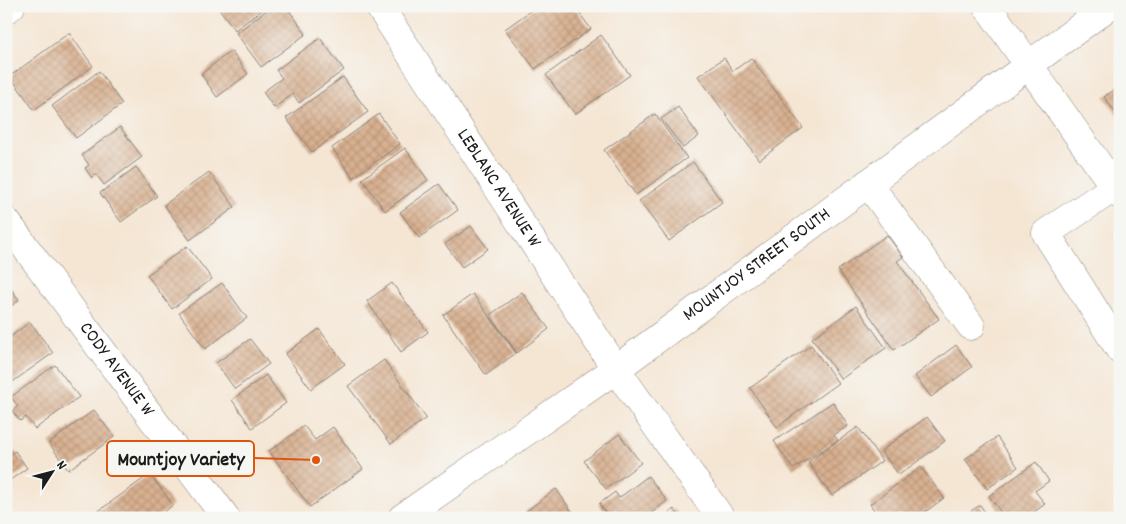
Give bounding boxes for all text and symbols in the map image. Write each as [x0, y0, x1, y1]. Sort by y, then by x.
street label: LEBLANC AVENUE W [449, 124, 547, 254]
street label: MOUNTJOY STREET SOUTH [678, 202, 837, 329]
street label: CODY AVENUE W [72, 317, 160, 423]
callout: Mountjoy Variety [107, 441, 254, 476]
north arrow [28, 446, 78, 496]
text: Mountjoy Variety [117, 447, 245, 475]
text: N [51, 457, 71, 474]

